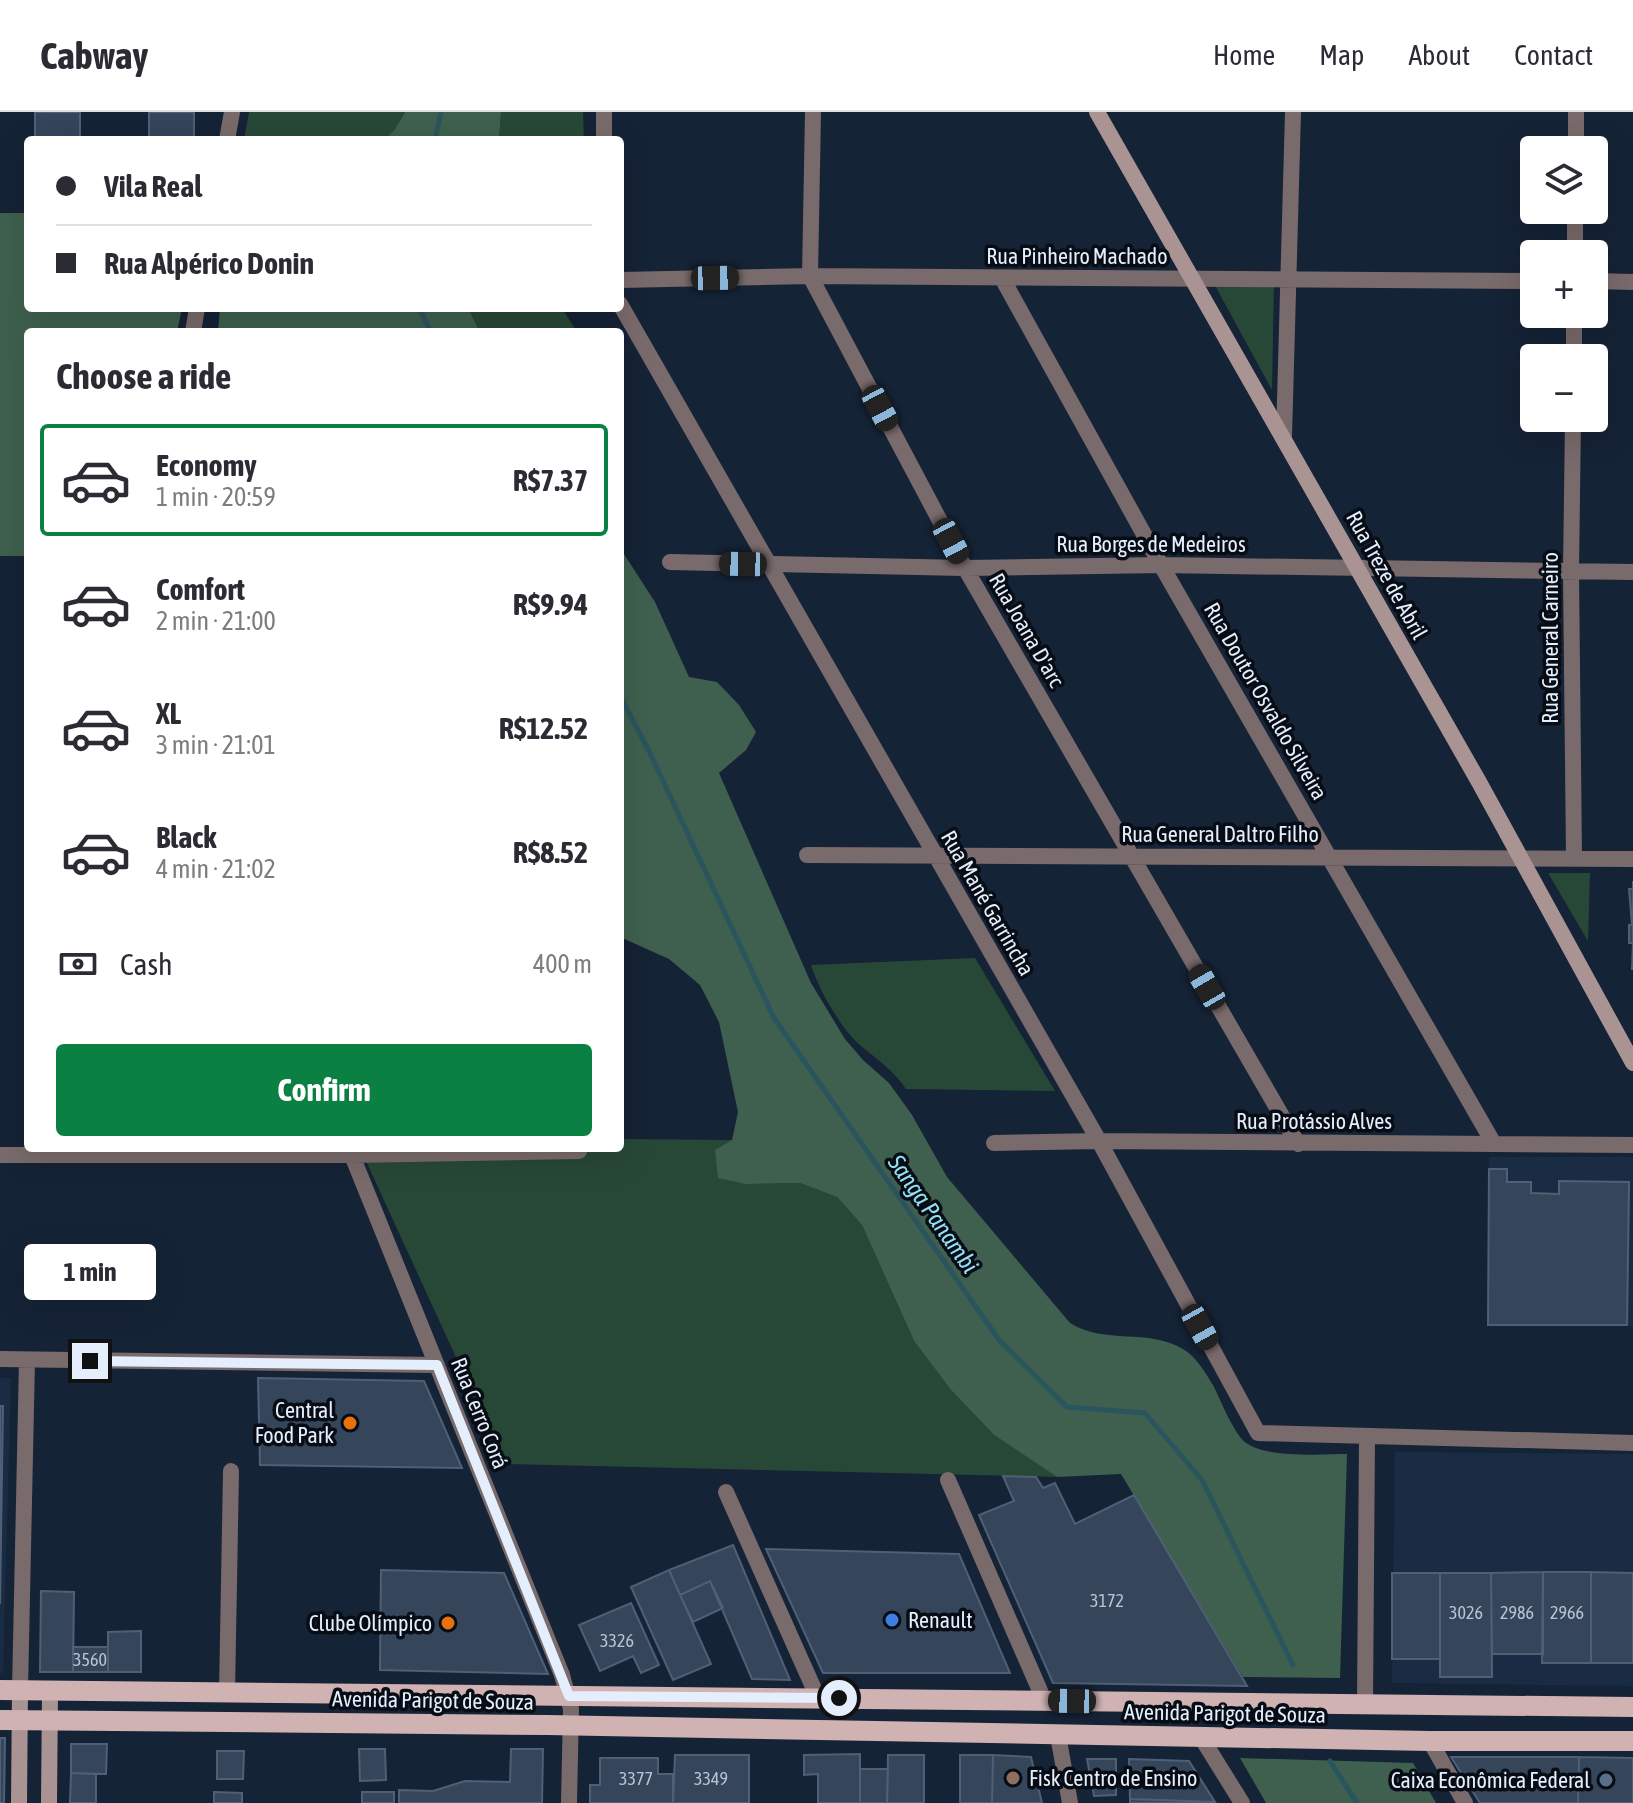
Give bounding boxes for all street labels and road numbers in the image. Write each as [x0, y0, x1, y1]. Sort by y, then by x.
street label: Rua Pinheiro Machado [986, 243, 1168, 269]
street label: Rua Treze de Abril [1341, 506, 1433, 644]
street label: Rua Borges de Medeiros [1056, 531, 1246, 557]
street label: Rua General Carneiro [1537, 552, 1563, 724]
street label: Rua Joana D'arc [984, 568, 1070, 692]
street label: Rua Doutor Osvaldo Silveira [1199, 598, 1333, 804]
street label: Rua General Daltro Filho [1121, 821, 1319, 847]
street label: Rua Mané Garrincha [936, 826, 1040, 980]
street label: Rua Protássio Alves [1236, 1108, 1392, 1134]
street label: Rua Cerro Corá [446, 1354, 514, 1472]
street label: Avenida Parigot de Souza [332, 1685, 534, 1715]
street label: Avenida Parigot de Souza [1124, 1698, 1326, 1728]

